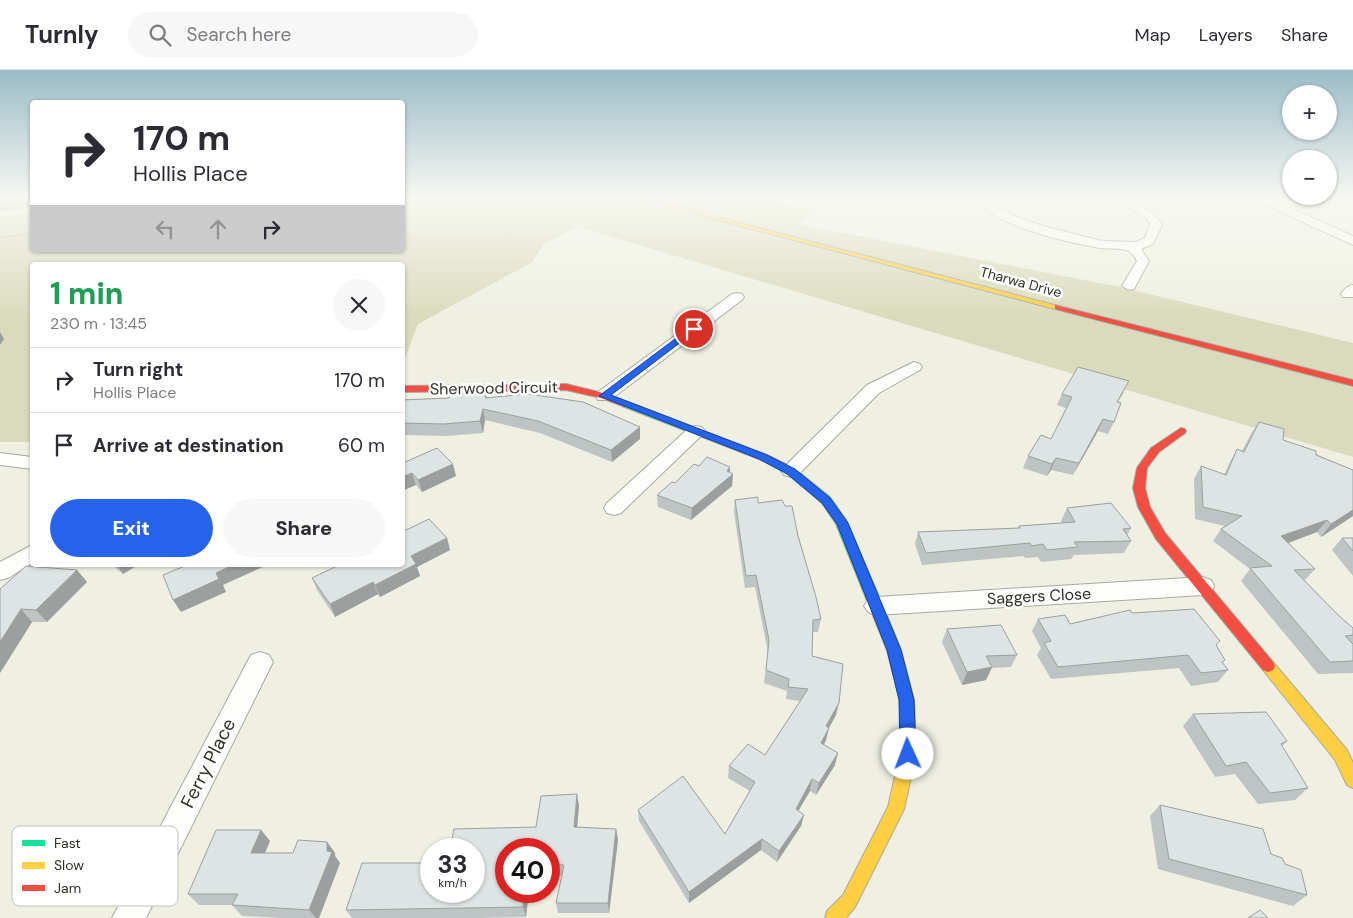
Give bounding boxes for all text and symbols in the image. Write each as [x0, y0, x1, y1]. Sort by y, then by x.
search box [128, 12, 478, 57]
text: Turnly [25, 19, 98, 50]
icon: search [146, 21, 174, 49]
text: Search here [186, 22, 291, 47]
text: Map [1135, 23, 1171, 47]
text: Layers [1199, 23, 1253, 47]
text: Share [1281, 23, 1328, 47]
map controls [1282, 85, 1337, 205]
button: + [1282, 85, 1337, 140]
text: 170 m [133, 115, 230, 161]
icon: right [50, 120, 115, 185]
button: − [1282, 150, 1337, 205]
text: Hollis Place [133, 159, 248, 188]
icon: left [151, 215, 179, 243]
icon: ahead [204, 215, 232, 243]
icon: right [257, 215, 285, 243]
street label: Tharwa Drive [978, 262, 1064, 302]
text: 1 min [50, 274, 123, 313]
button: close [333, 279, 385, 331]
pin [673, 308, 715, 350]
text: 230 m · 13:45 [50, 313, 147, 334]
icon: arrive [680, 315, 708, 343]
text: Turn right [93, 357, 183, 382]
icon: right [50, 366, 78, 394]
text: 170 m [334, 368, 385, 393]
street label: Sherwood Circuit [430, 376, 558, 400]
text: Hollis Place [93, 382, 176, 403]
icon: arrive [50, 431, 78, 459]
text: Arrive at destination [93, 433, 284, 458]
text: 60 m [338, 433, 385, 458]
button: Exit [50, 499, 213, 557]
button: Share [223, 499, 385, 557]
street label: Saggers Close [986, 583, 1092, 609]
street label: Ferry Place [175, 714, 241, 812]
position arrow [881, 727, 933, 779]
legend [12, 826, 178, 906]
text: Fast [54, 834, 81, 852]
speed limit sign: 40 [495, 838, 560, 903]
text: 33 [437, 848, 468, 881]
text: Slow [54, 856, 84, 874]
text: km/h [438, 875, 467, 891]
text: Jam [54, 879, 81, 897]

